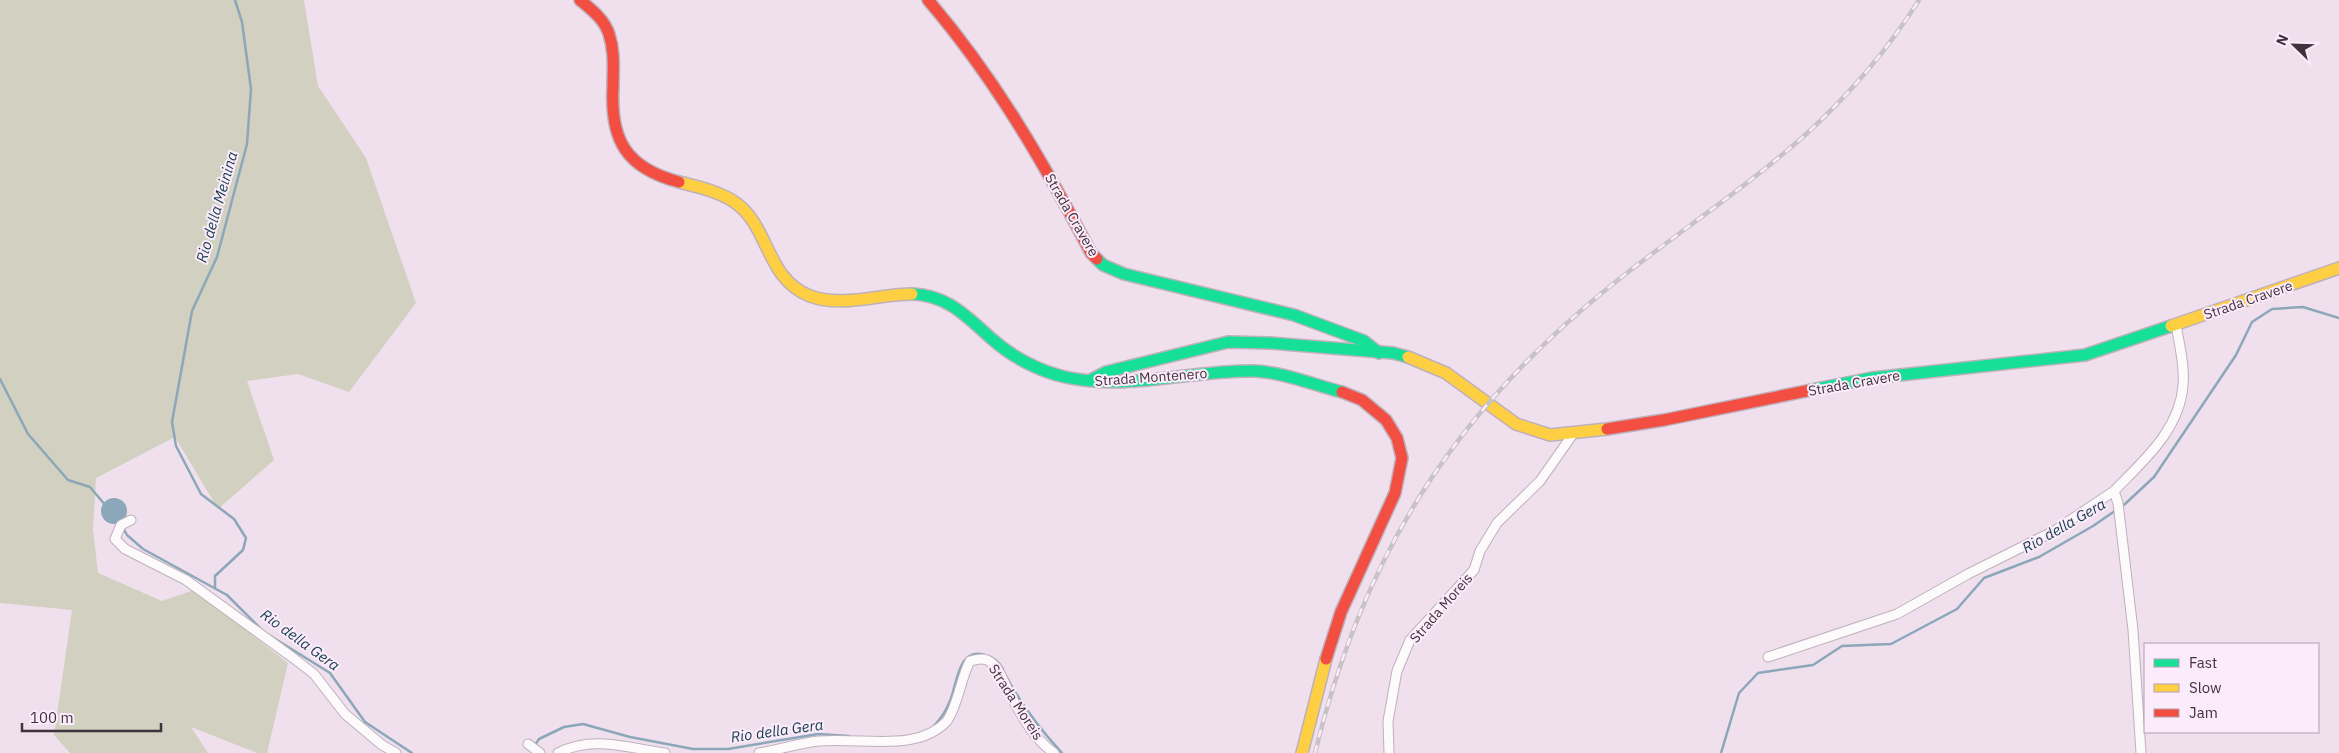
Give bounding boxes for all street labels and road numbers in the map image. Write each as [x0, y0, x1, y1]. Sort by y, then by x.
street label: Strada Cravere [1041, 170, 1103, 260]
street label: Strada Cravere [2201, 276, 2295, 324]
street label: Strada Montenero [1094, 364, 1208, 390]
street label: Strada Cravere [1807, 366, 1902, 400]
street label: Strada Moreis [1406, 569, 1476, 647]
street label: Strada Moreis [985, 661, 1047, 743]

